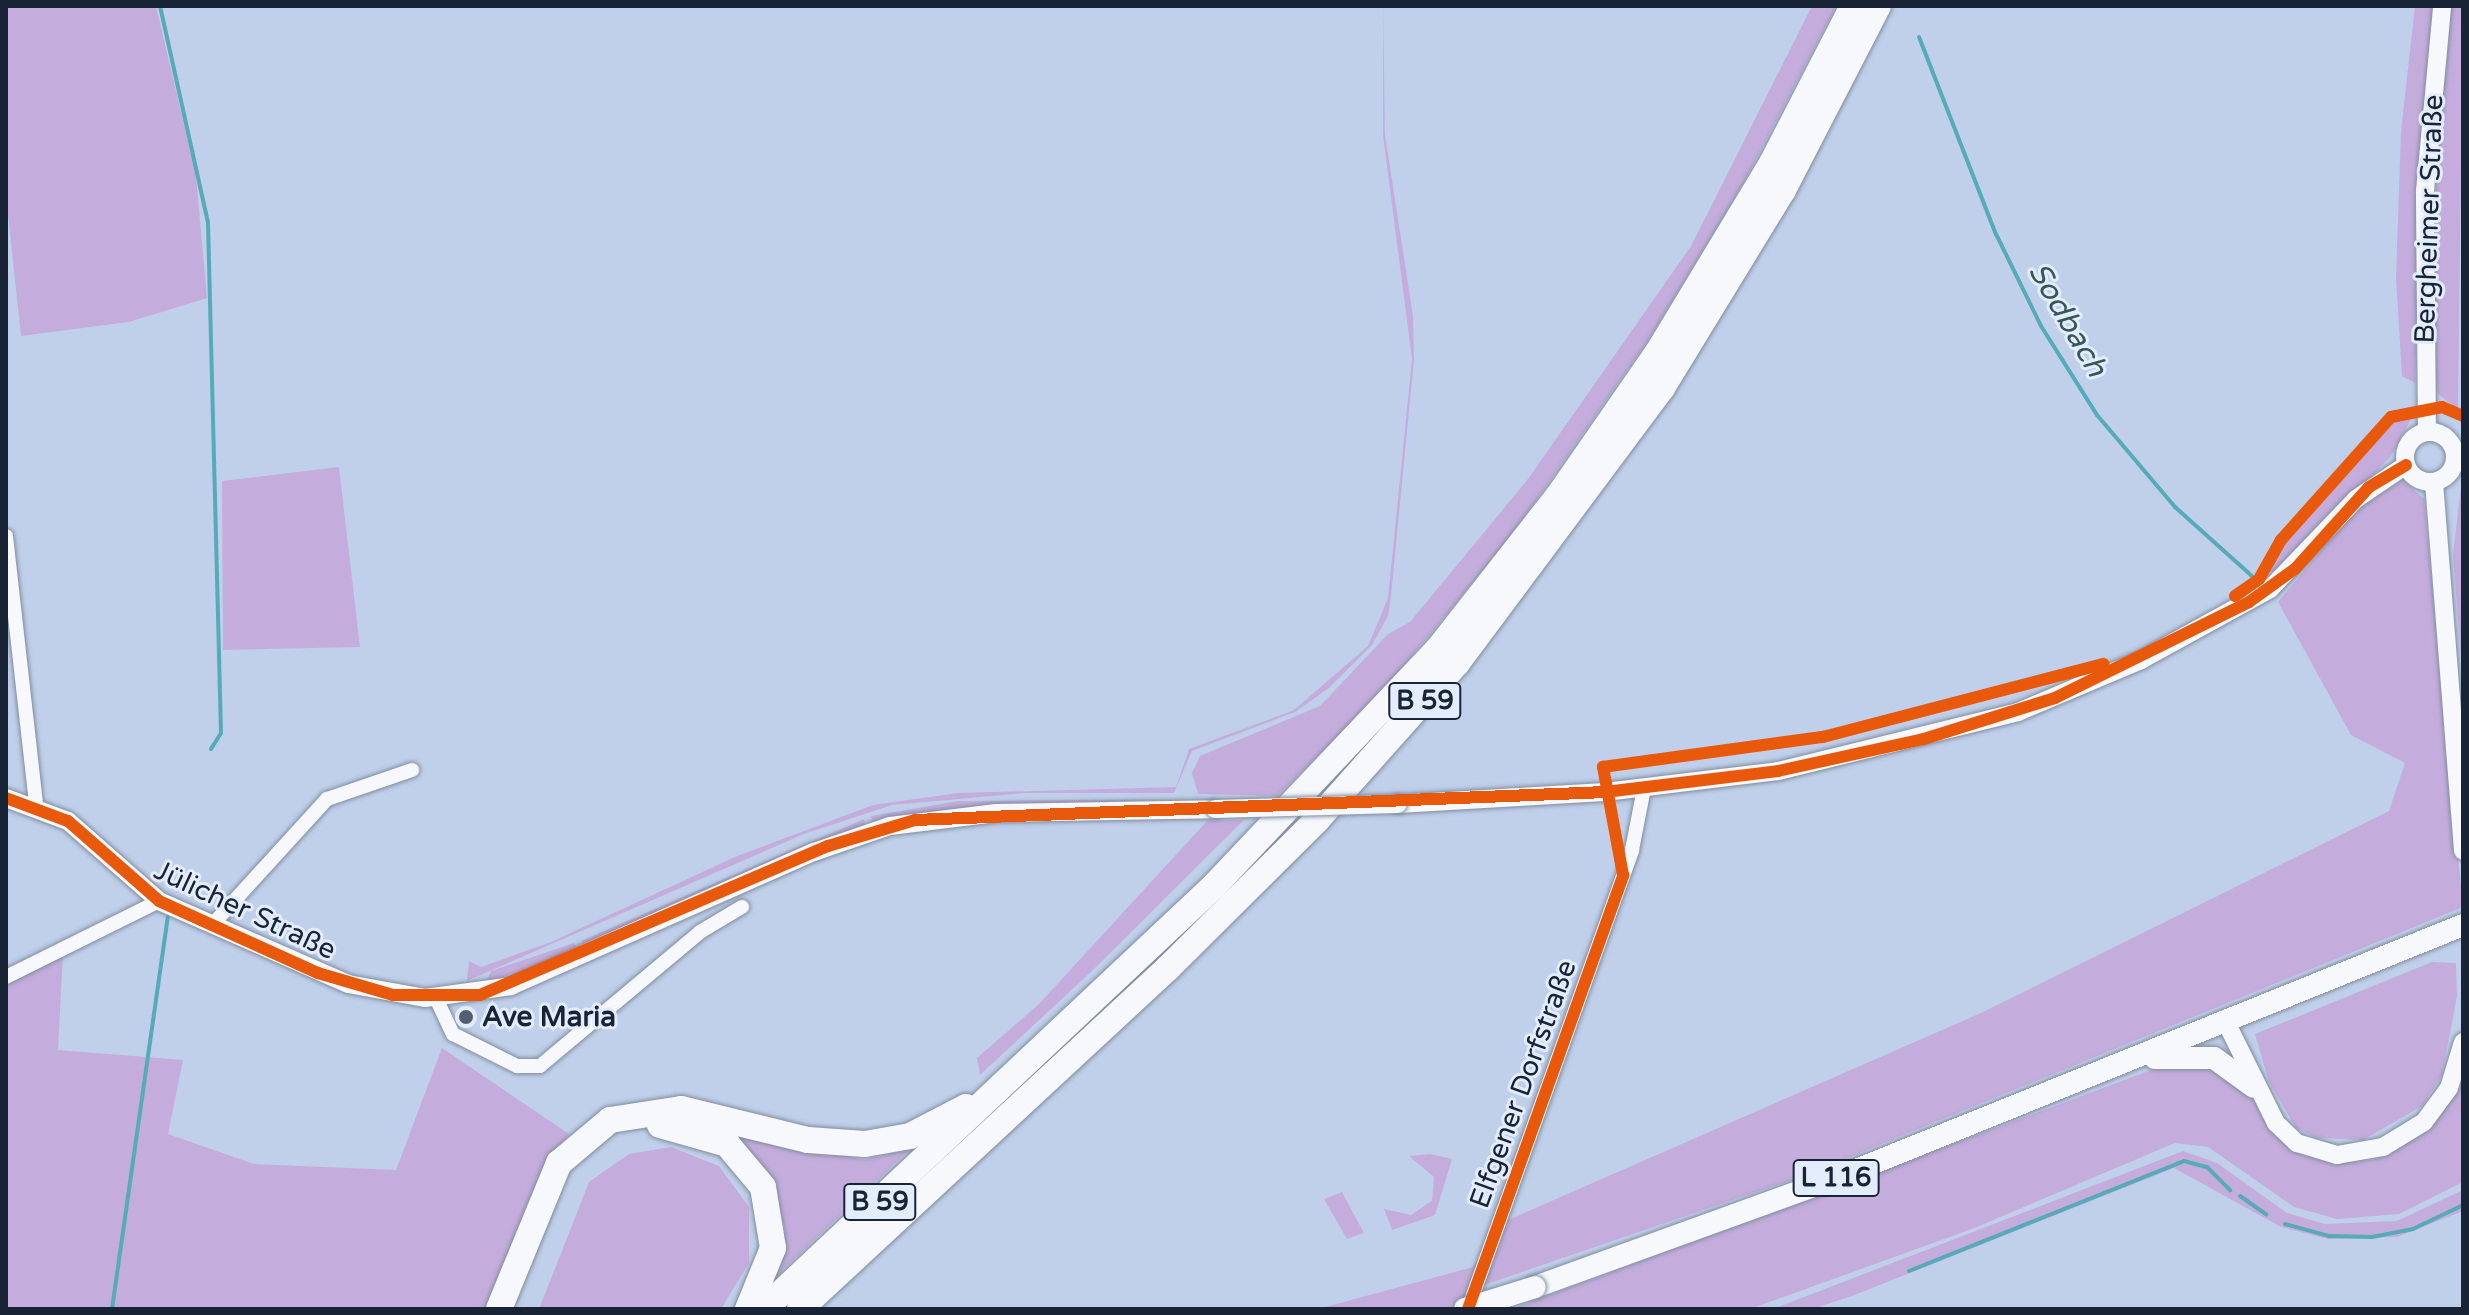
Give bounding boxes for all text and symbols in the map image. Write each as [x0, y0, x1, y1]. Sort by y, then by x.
street label: Bergheimer Straße [2408, 94, 2450, 344]
water label: Sodbach [2020, 257, 2114, 383]
road number: B 59 [1387, 679, 1463, 723]
street label: Jülicher Straße [149, 853, 341, 967]
street label: Elfgener Dorfstraße [1463, 955, 1583, 1213]
place label: Ave Maria [482, 1000, 616, 1034]
marker: Ave Maria [457, 1008, 475, 1026]
road number: L 116 [1792, 1156, 1880, 1200]
road number: B 59 [842, 1180, 918, 1224]

